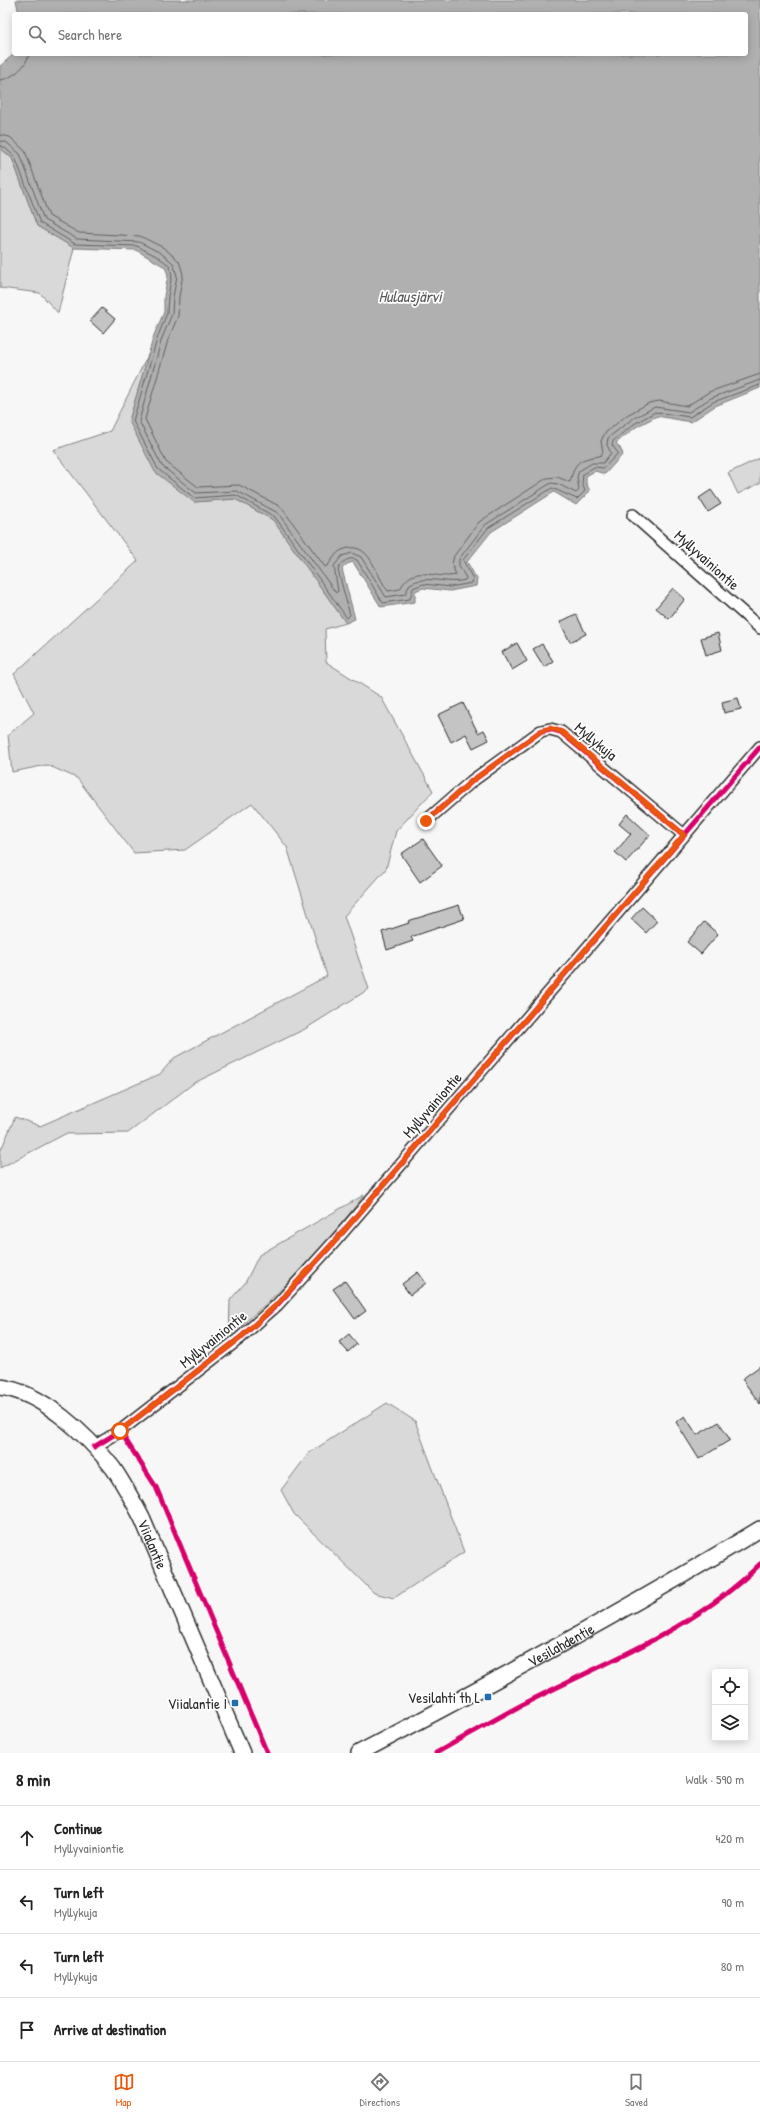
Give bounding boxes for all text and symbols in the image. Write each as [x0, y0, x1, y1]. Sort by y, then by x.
search box [12, 12, 748, 56]
icon: search [26, 23, 48, 45]
text: Search here [58, 24, 122, 45]
water label: Hulausjärvi [378, 285, 443, 307]
street label: Myllyvainiontie [670, 525, 744, 595]
street label: Myllykuja [570, 717, 622, 765]
route end [417, 812, 435, 830]
street label: Myllyvainiontie [398, 1068, 466, 1142]
street label: Myllyvainiontie [175, 1305, 251, 1373]
route start [111, 1422, 129, 1440]
street label: Viialantie [133, 1516, 173, 1572]
street label: Vesilahdentie [524, 1618, 598, 1671]
map controls [712, 1669, 748, 1741]
button: locate [712, 1669, 748, 1705]
place label: Vesilahti th L [408, 1687, 480, 1708]
marker: Vesilahti th L [483, 1692, 493, 1702]
place label: Viialantie I [168, 1693, 227, 1714]
marker: Viialantie I [230, 1698, 240, 1708]
button: layers [712, 1705, 748, 1741]
text: 8 min [16, 1768, 50, 1791]
text: Walk · 590 m [686, 1770, 744, 1788]
text: Continue [54, 1818, 102, 1839]
icon: ahead [16, 1827, 38, 1849]
text: 420 m [715, 1829, 744, 1847]
text: Myllyvainiontie [54, 1839, 124, 1857]
text: Turn left [54, 1882, 104, 1903]
icon: left [16, 1891, 38, 1913]
text: 90 m [722, 1893, 744, 1911]
text: Myllykuja [54, 1903, 97, 1921]
text: Turn left [54, 1946, 104, 1967]
icon: left [16, 1955, 38, 1977]
text: 80 m [721, 1957, 744, 1975]
text: Myllykuja [54, 1967, 97, 1985]
icon: arrive [16, 2019, 38, 2041]
text: Arrive at destination [54, 2019, 166, 2040]
tab: Map [113, 2071, 135, 2109]
tab: Directions [360, 2071, 400, 2109]
tab: Saved [625, 2071, 647, 2109]

